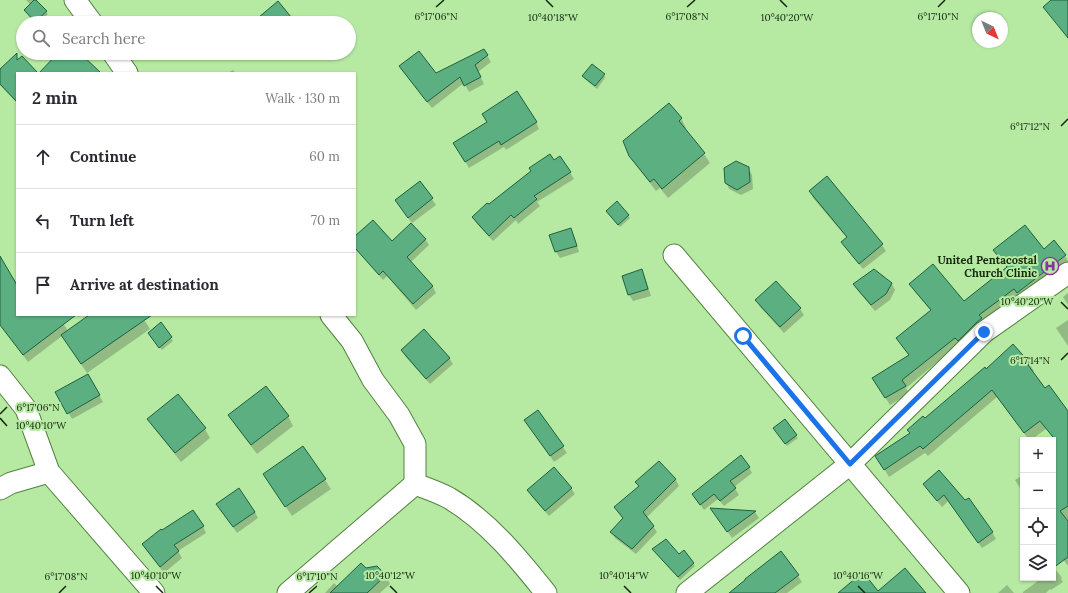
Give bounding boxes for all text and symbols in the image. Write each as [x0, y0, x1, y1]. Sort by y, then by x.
text: 6°17'06"N [414, 10, 458, 23]
text: 6°17'08"N [665, 10, 709, 23]
text: 6°17'10"N [917, 10, 959, 23]
text: 10°40'18"W [528, 11, 579, 24]
text: 10°40'20"W [761, 11, 814, 24]
north arrow [972, 12, 1008, 48]
search box [16, 16, 356, 60]
icon: search [30, 27, 52, 49]
text: Search here [62, 29, 145, 48]
text: 2 min [32, 87, 78, 109]
text: Walk · 130 m [265, 90, 340, 107]
text: 6°17'12"N [1010, 120, 1051, 133]
icon: ahead [32, 146, 54, 168]
text: Continue [70, 147, 136, 166]
text: 60 m [309, 148, 340, 165]
icon: left [32, 210, 54, 232]
text: Turn left [70, 211, 134, 230]
text: 70 m [311, 212, 340, 229]
place label: United Pentacostal Church Clinic [937, 253, 1038, 280]
hospital icon: United Pentacostal Church Clinic [1040, 256, 1060, 276]
icon: arrive [32, 274, 54, 296]
text: Arrive at destination [70, 275, 219, 294]
text: 10°40'20"W [1001, 295, 1054, 308]
route end [975, 323, 993, 341]
route start [734, 327, 752, 345]
text: 6°17'14"N [1010, 354, 1050, 367]
text: 6°17'06"N [16, 401, 60, 414]
text: 10°40'10"W [16, 419, 67, 432]
map controls [1020, 437, 1056, 581]
button: + [1020, 437, 1056, 473]
button: − [1020, 473, 1056, 509]
button: locate [1020, 509, 1056, 545]
button: layers [1020, 545, 1056, 581]
text: 10°40'10"W [131, 569, 182, 582]
text: 10°40'12"W [365, 569, 416, 582]
text: 10°40'14"W [599, 569, 650, 582]
text: 10°40'16"W [833, 569, 884, 582]
text: 6°17'08"N [44, 570, 88, 583]
text: 6°17'10"N [296, 570, 338, 583]

